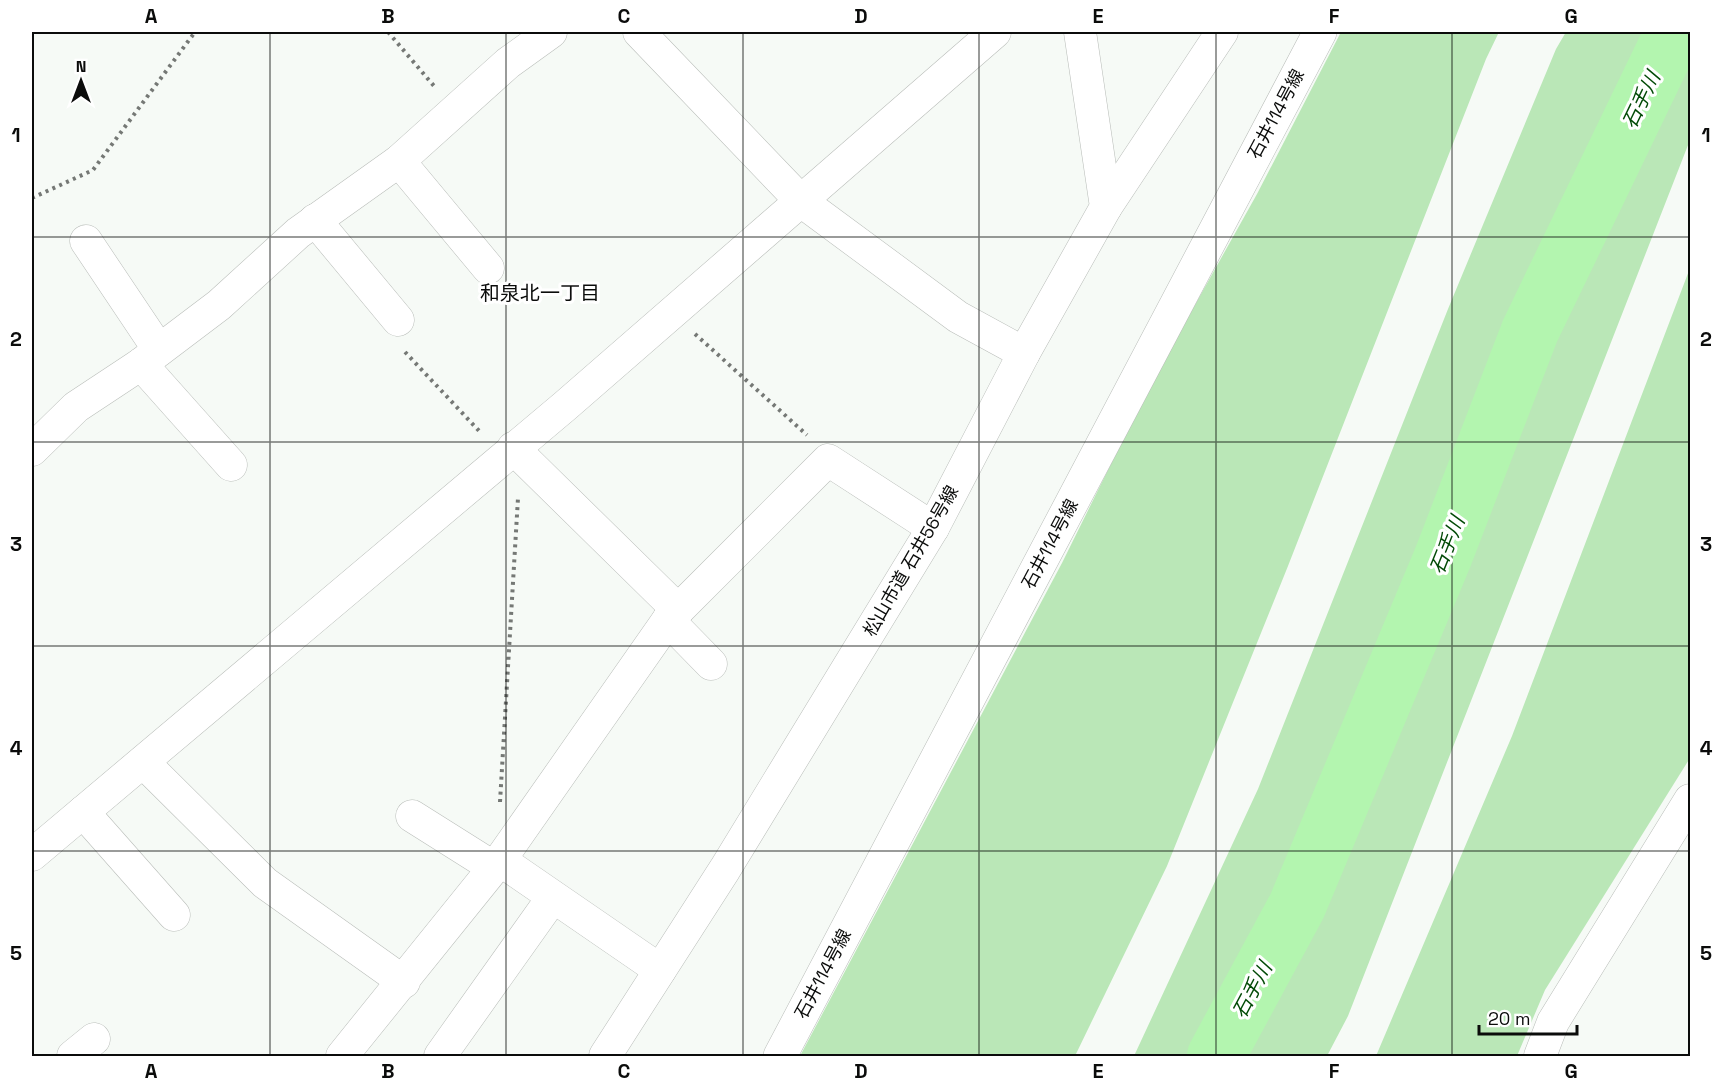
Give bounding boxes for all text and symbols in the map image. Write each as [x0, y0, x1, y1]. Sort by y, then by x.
text: A [145, 3, 158, 29]
text: B [381, 3, 395, 29]
text: C [618, 3, 631, 29]
text: D [854, 3, 868, 29]
text: E [1092, 3, 1104, 29]
text: F [1329, 3, 1340, 29]
text: G [1564, 3, 1578, 29]
north arrow [51, 51, 111, 111]
text: N [76, 56, 86, 77]
street label: 石井114号線 [1242, 65, 1309, 163]
water label: 石手川 [1616, 66, 1667, 133]
text: 1 [11, 122, 21, 148]
text: 1 [1701, 122, 1711, 148]
district label: 和泉北一丁目 [480, 280, 600, 306]
text: 2 [10, 326, 22, 352]
text: 2 [1700, 326, 1712, 352]
street label: 松山市道 石井56号線 [858, 481, 963, 640]
street label: 石井114号線 [1016, 495, 1083, 593]
water label: 石手川 [1424, 510, 1471, 578]
text: 3 [10, 531, 22, 557]
text: 3 [1700, 531, 1712, 557]
text: 4 [10, 735, 23, 761]
text: 4 [1700, 735, 1713, 761]
street label: 石井114号線 [789, 925, 856, 1023]
text: 5 [10, 940, 22, 966]
text: 5 [1700, 940, 1712, 966]
water label: 石手川 [1226, 956, 1279, 1023]
scale bar [1479, 998, 1576, 1036]
text: 20 m [1488, 1007, 1531, 1030]
text: A [145, 1058, 158, 1084]
text: B [381, 1058, 395, 1084]
text: C [618, 1058, 631, 1084]
text: D [854, 1058, 868, 1084]
text: E [1092, 1058, 1104, 1084]
text: F [1329, 1058, 1340, 1084]
text: G [1564, 1058, 1578, 1084]

